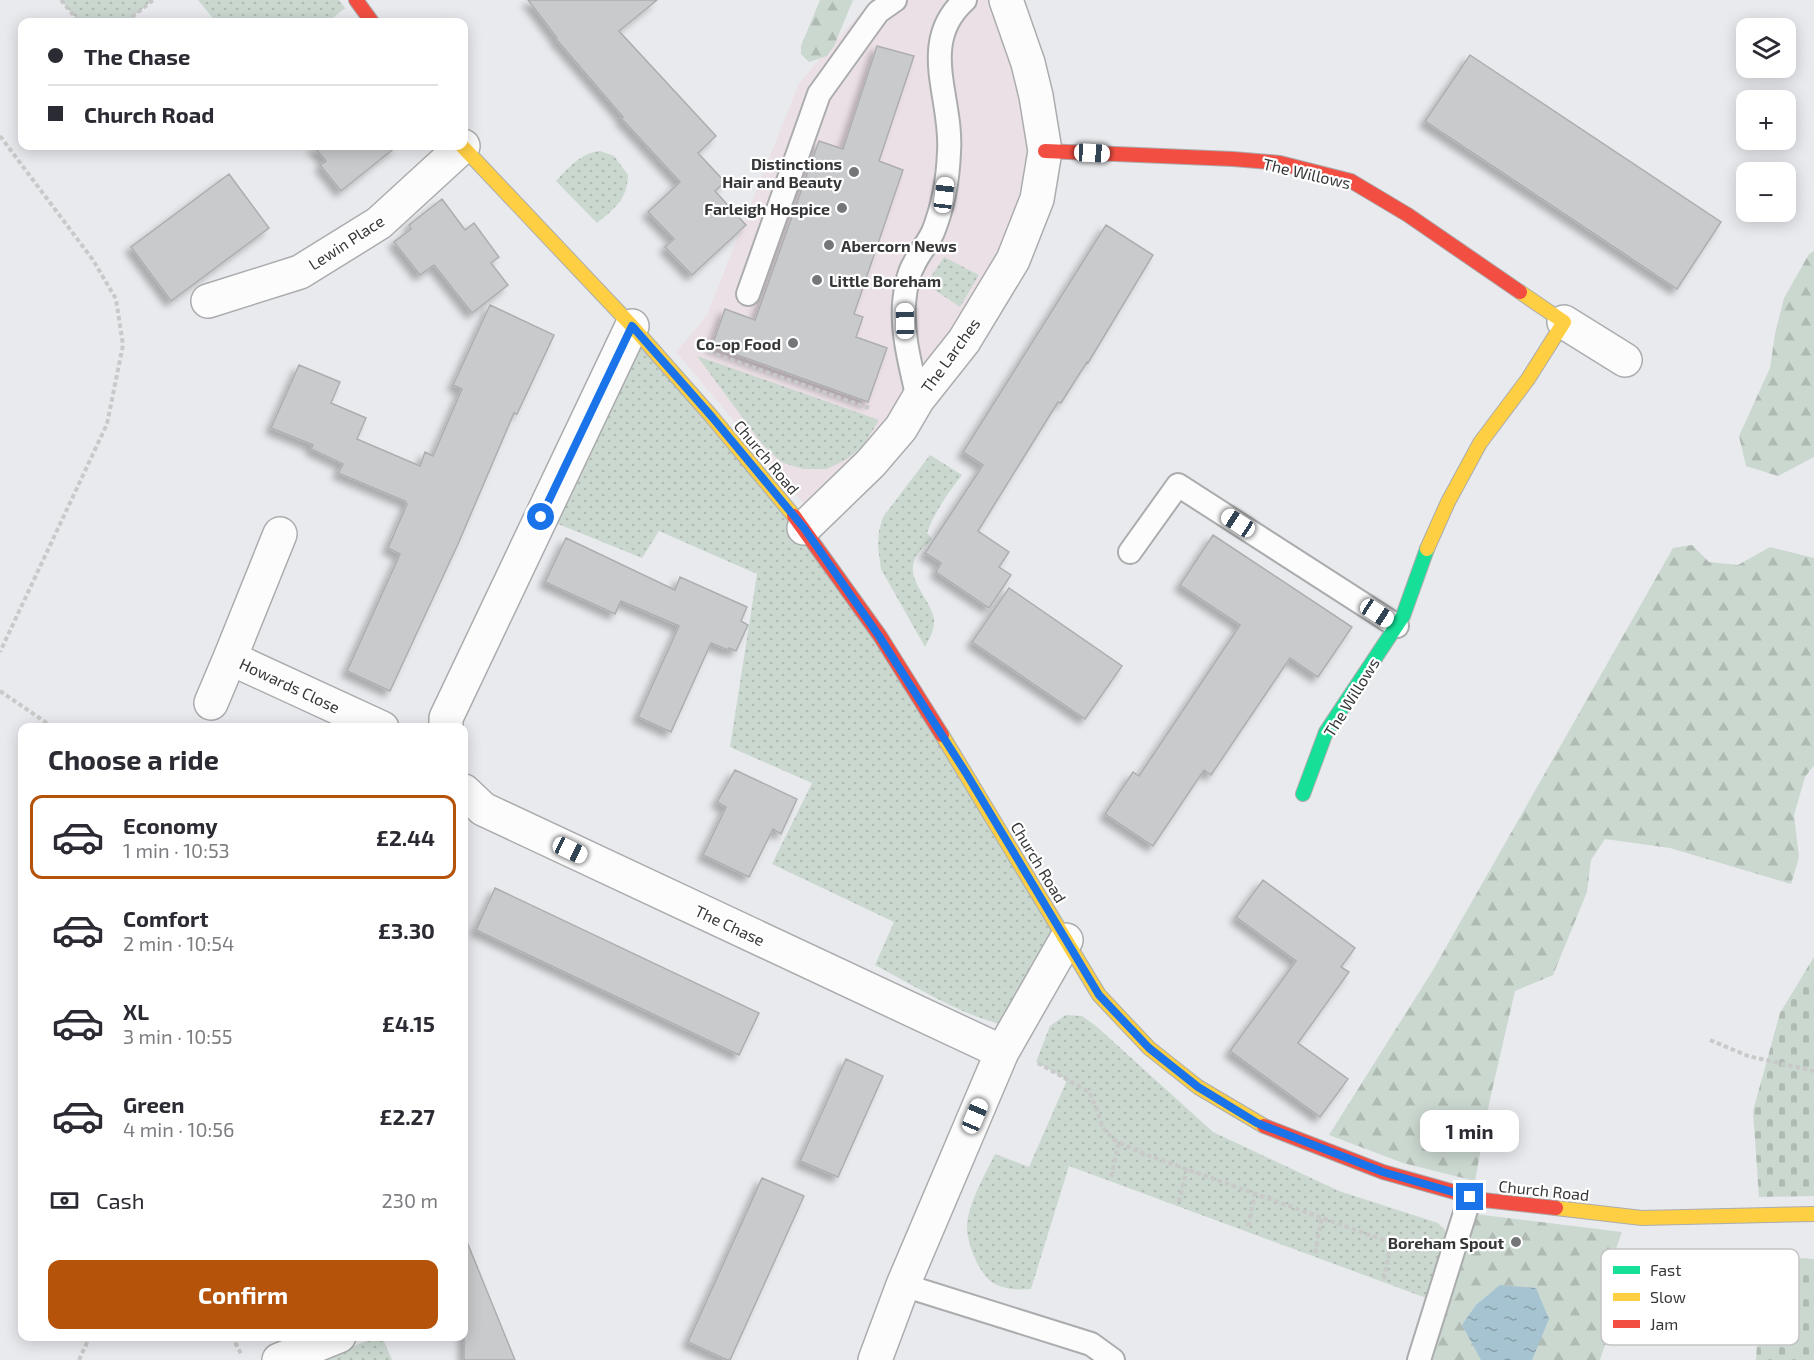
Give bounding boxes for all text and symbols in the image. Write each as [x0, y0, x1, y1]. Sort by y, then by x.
map controls [1736, 18, 1796, 222]
button: layers [1736, 18, 1796, 78]
text: The Chase [84, 43, 190, 69]
button: + [1736, 90, 1796, 150]
text: Church Road [84, 101, 214, 127]
car [1074, 143, 1110, 163]
place label: Distinctions Hair and Beauty [722, 154, 842, 192]
street label: The Willows [1261, 154, 1353, 192]
button: − [1736, 162, 1796, 222]
marker: Distinctions Hair and Beauty [847, 165, 861, 179]
car [933, 176, 955, 214]
place label: Farleigh Hospice [704, 199, 830, 218]
marker: Farleigh Hospice [835, 201, 849, 215]
street label: Lewin Place [305, 211, 387, 273]
place label: Abercorn News [841, 236, 957, 255]
marker: Abercorn News [822, 238, 836, 252]
place label: Little Boreham [829, 271, 941, 290]
marker: Little Boreham [810, 273, 824, 287]
car [896, 303, 914, 339]
street label: The Larches [917, 314, 983, 396]
place label: Co-op Food [696, 334, 781, 353]
marker: Co-op Food [786, 336, 800, 350]
street label: Church Road [730, 416, 804, 498]
route start [527, 503, 554, 530]
car [1218, 506, 1258, 540]
car [1357, 596, 1397, 630]
street label: Howards Close [237, 653, 343, 717]
street label: The Willows [1319, 654, 1383, 740]
text: Choose a ride [48, 743, 219, 775]
icon: car [51, 810, 105, 864]
text: Economy [123, 812, 218, 838]
street label: Church Road [1007, 818, 1071, 906]
text: £2.44 [376, 824, 435, 850]
car [550, 834, 590, 866]
text: 1 min · 10:53 [123, 838, 230, 862]
street label: The Chase [692, 901, 768, 949]
icon: car [51, 903, 105, 957]
text: Comfort [123, 905, 208, 931]
text: £3.30 [378, 917, 435, 943]
text: 2 min · 10:54 [123, 931, 234, 955]
icon: car [51, 996, 105, 1050]
text: XL [123, 998, 149, 1024]
text: £4.15 [382, 1010, 435, 1036]
text: 3 min · 10:55 [123, 1024, 233, 1048]
icon: car [51, 1089, 105, 1143]
text: Green [123, 1091, 185, 1117]
car [960, 1096, 990, 1136]
text: £2.27 [380, 1103, 435, 1129]
callout: 1 min [1420, 1110, 1520, 1152]
text: 4 min · 10:56 [123, 1117, 234, 1141]
text: 1 min [1445, 1119, 1494, 1143]
street label: Church Road [1498, 1176, 1590, 1204]
route end [1456, 1183, 1483, 1210]
icon: cash [48, 1184, 81, 1217]
text: Cash [96, 1187, 145, 1213]
text: 230 m [382, 1188, 438, 1212]
place label: Boreham Spout [1388, 1233, 1504, 1252]
marker: Boreham Spout [1509, 1235, 1523, 1249]
legend [1601, 1249, 1799, 1345]
button: Confirm [48, 1260, 438, 1329]
text: Fast [1650, 1260, 1681, 1279]
text: Slow [1650, 1287, 1686, 1306]
text: Jam [1650, 1314, 1678, 1333]

